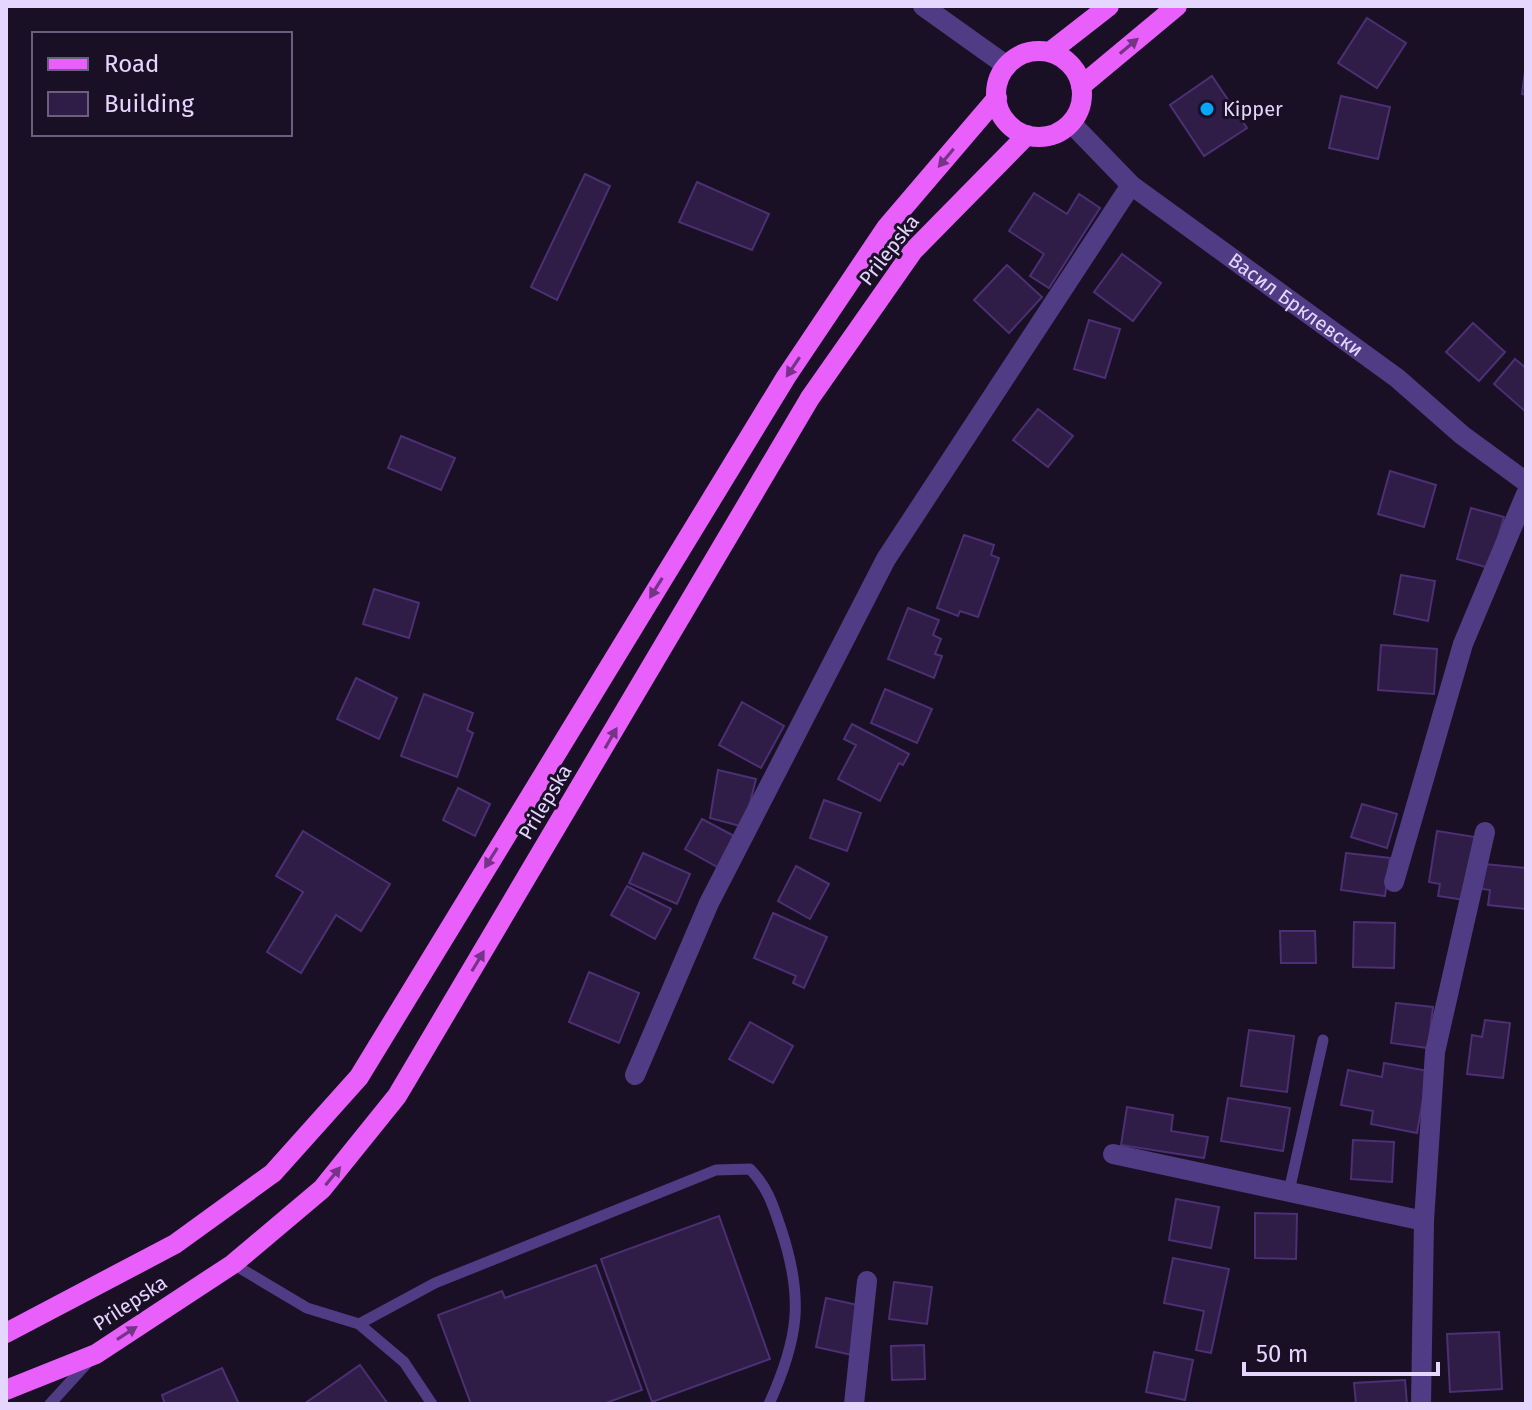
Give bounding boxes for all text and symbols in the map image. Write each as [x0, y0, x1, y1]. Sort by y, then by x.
legend [32, 32, 292, 136]
one-way arrow [1119, 38, 1139, 55]
text: Road [104, 50, 159, 78]
text: Building [104, 90, 194, 118]
place label: Kipper [1223, 97, 1283, 121]
marker: Kipper [1198, 100, 1216, 118]
one-way arrow [938, 147, 955, 167]
street label: Prilepska [854, 210, 924, 290]
street label: Васил Брклевски [1224, 248, 1368, 362]
one-way arrow [786, 356, 801, 378]
one-way arrow [650, 577, 664, 599]
one-way arrow [604, 727, 618, 749]
street label: Prilepska [513, 760, 577, 844]
one-way arrow [484, 847, 498, 869]
one-way arrow [471, 950, 485, 972]
one-way arrow [324, 1166, 341, 1186]
street label: Prilepska [89, 1270, 171, 1336]
scale bar [1244, 1326, 1438, 1376]
one-way arrow [116, 1327, 138, 1341]
text: 50 m [1256, 1340, 1308, 1368]

